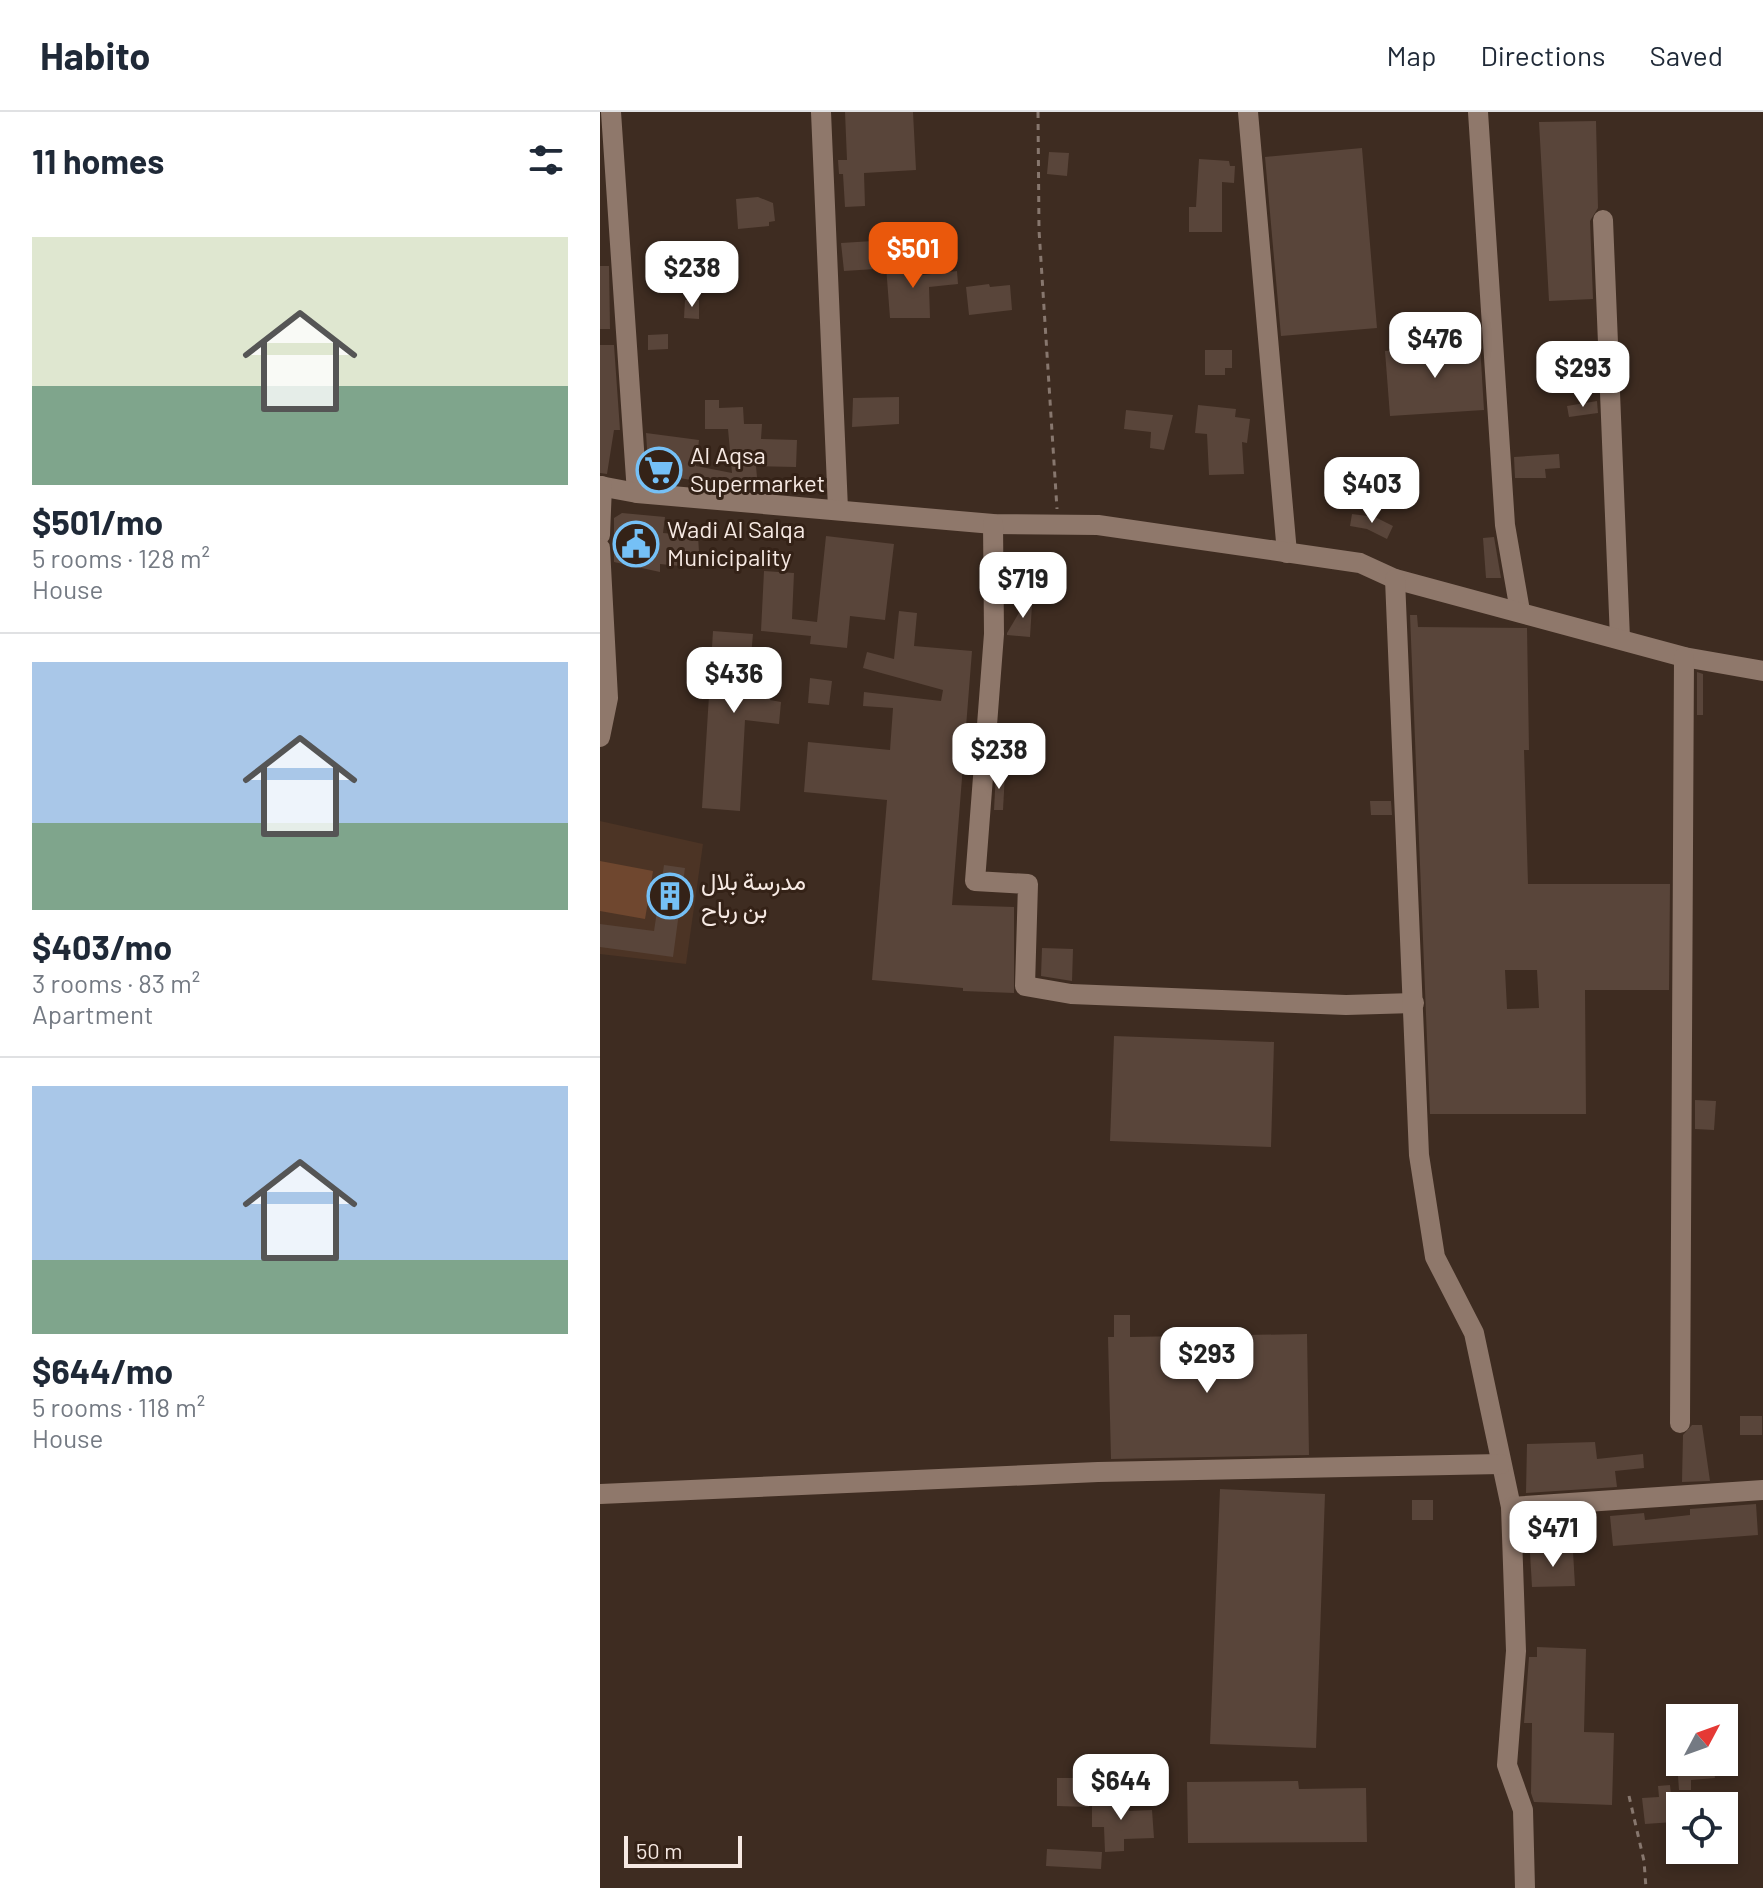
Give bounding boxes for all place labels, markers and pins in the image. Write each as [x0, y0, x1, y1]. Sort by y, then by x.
pin: $501 [866, 222, 960, 290]
pin: $238 [645, 241, 739, 309]
pin: $476 [1388, 312, 1482, 380]
pin: $293 [1536, 341, 1630, 409]
place label: Al Aqsa Supermarket [690, 440, 825, 497]
supermarket icon: Al Aqsa Supermarket [635, 446, 683, 494]
pin: $403 [1325, 457, 1419, 525]
place label: Wadi Al Salqa Municipality [667, 514, 805, 571]
public building icon: Wadi Al Salqa Municipality [612, 520, 660, 568]
pin: $719 [976, 552, 1070, 620]
pin: $436 [687, 647, 781, 715]
pin: $238 [952, 723, 1046, 791]
place label: مدرسة بلال بن رباح [701, 866, 806, 926]
building icon: مدرسة بلال بن رباح [646, 872, 694, 920]
pin: $293 [1160, 1327, 1254, 1395]
pin: $471 [1506, 1501, 1600, 1569]
pin: $644 [1074, 1754, 1168, 1822]

